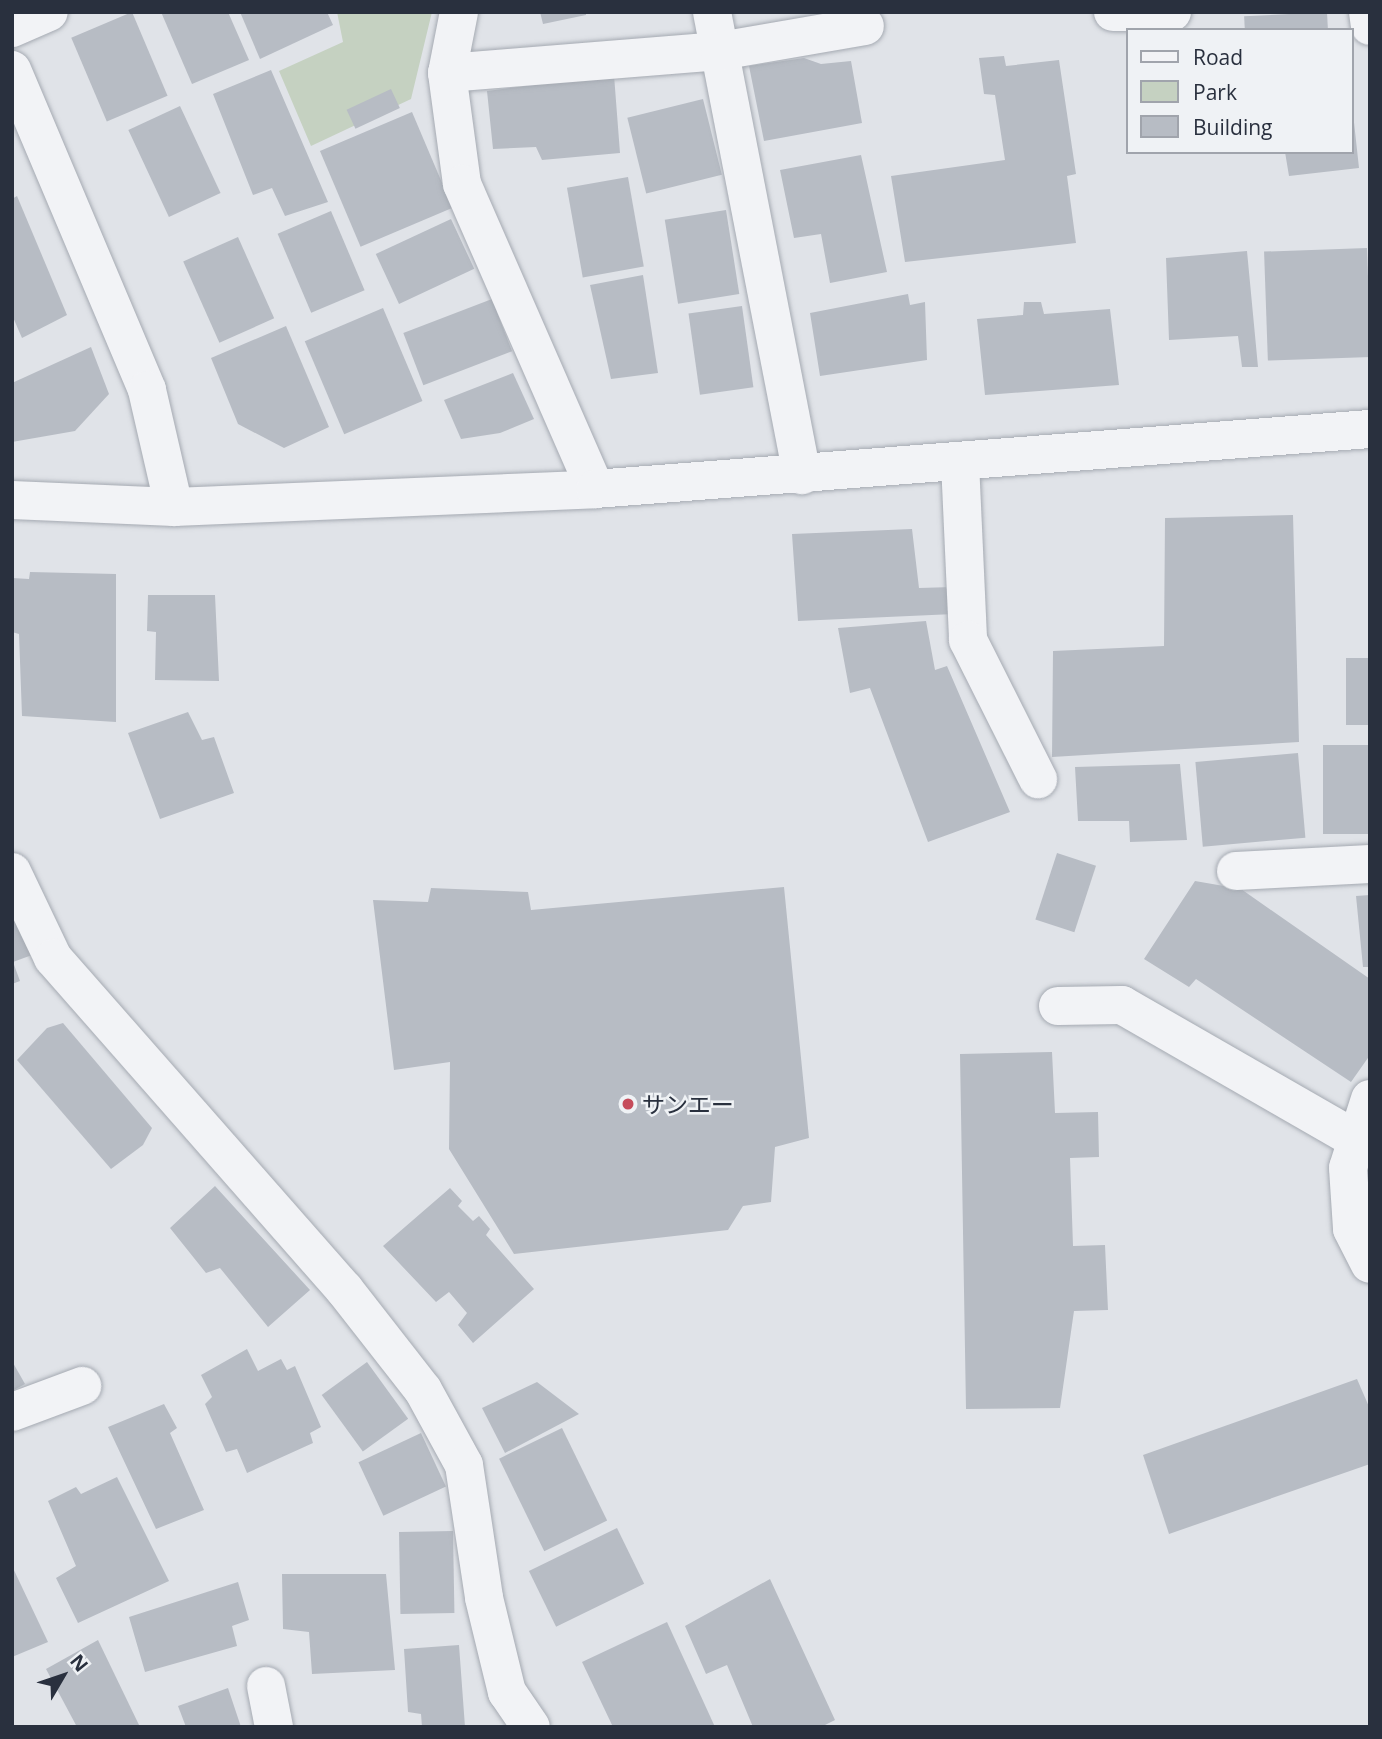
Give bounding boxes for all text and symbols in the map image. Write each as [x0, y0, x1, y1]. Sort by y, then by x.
legend [1126, 28, 1354, 154]
text: Road [1193, 43, 1243, 71]
text: Park [1193, 78, 1237, 106]
text: Building [1193, 113, 1272, 141]
place label: サンエー [642, 1090, 734, 1118]
marker: サンエー [620, 1096, 636, 1112]
north arrow [28, 1641, 98, 1711]
text: N [64, 1649, 94, 1677]

